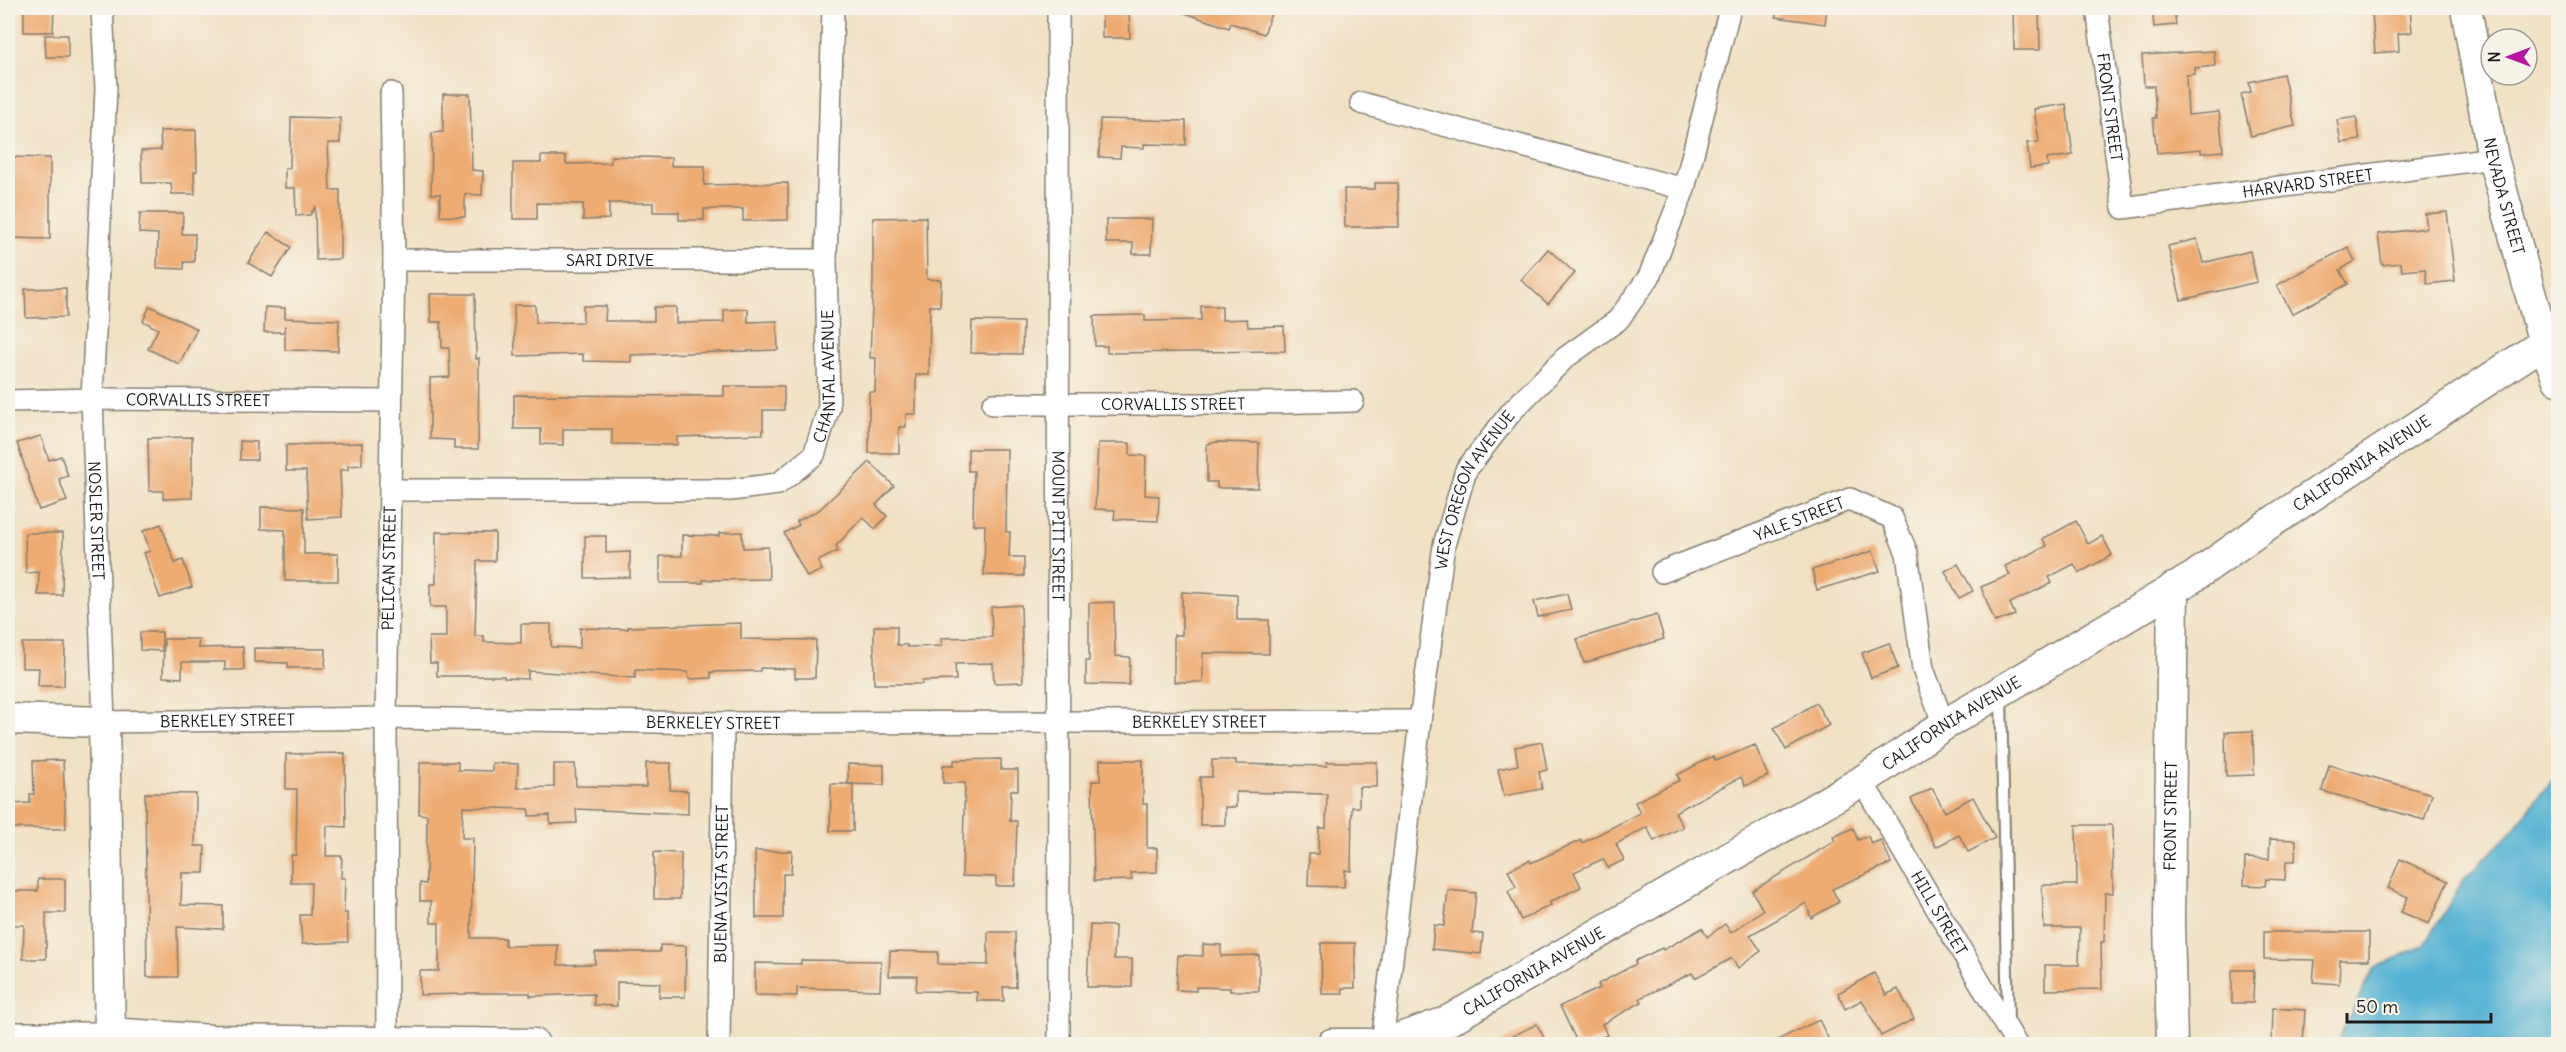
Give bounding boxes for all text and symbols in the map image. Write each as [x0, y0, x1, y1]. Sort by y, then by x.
north arrow [2479, 27, 2539, 87]
text: N [2484, 51, 2504, 63]
street label: FRONT STREET [2093, 52, 2127, 163]
street label: NEVADA STREET [2480, 136, 2529, 257]
street label: HARVARD STREET [2241, 164, 2374, 202]
street label: SARI DRIVE [566, 250, 654, 270]
street label: CHANTAL AVENUE [808, 310, 839, 445]
street label: CORVALLIS STREET [126, 389, 270, 410]
street label: CORVALLIS STREET [1101, 393, 1245, 414]
street label: WEST OREGON AVENUE [1431, 406, 1519, 571]
street label: CALIFORNIA AVENUE [2289, 410, 2434, 516]
street label: MOUNT PITT STREET [1048, 450, 1069, 602]
street label: NOSLER STREET [84, 461, 109, 580]
street label: YALE STREET [1751, 492, 1847, 545]
street label: PELICAN STREET [378, 505, 400, 631]
street label: CALIFORNIA AVENUE [1878, 672, 2024, 775]
street label: BERKELEY STREET [160, 709, 295, 731]
street label: BERKELEY STREET [1132, 711, 1267, 732]
street label: BERKELEY STREET [646, 712, 781, 733]
street label: FRONT STREET [2160, 761, 2181, 871]
street label: BUENA VISTA STREET [710, 805, 732, 963]
street label: HILL STREET [1907, 867, 1972, 959]
street label: CALIFORNIA AVENUE [1459, 922, 1608, 1020]
scale bar [2347, 986, 2491, 1024]
text: 50 m [2356, 995, 2398, 1018]

